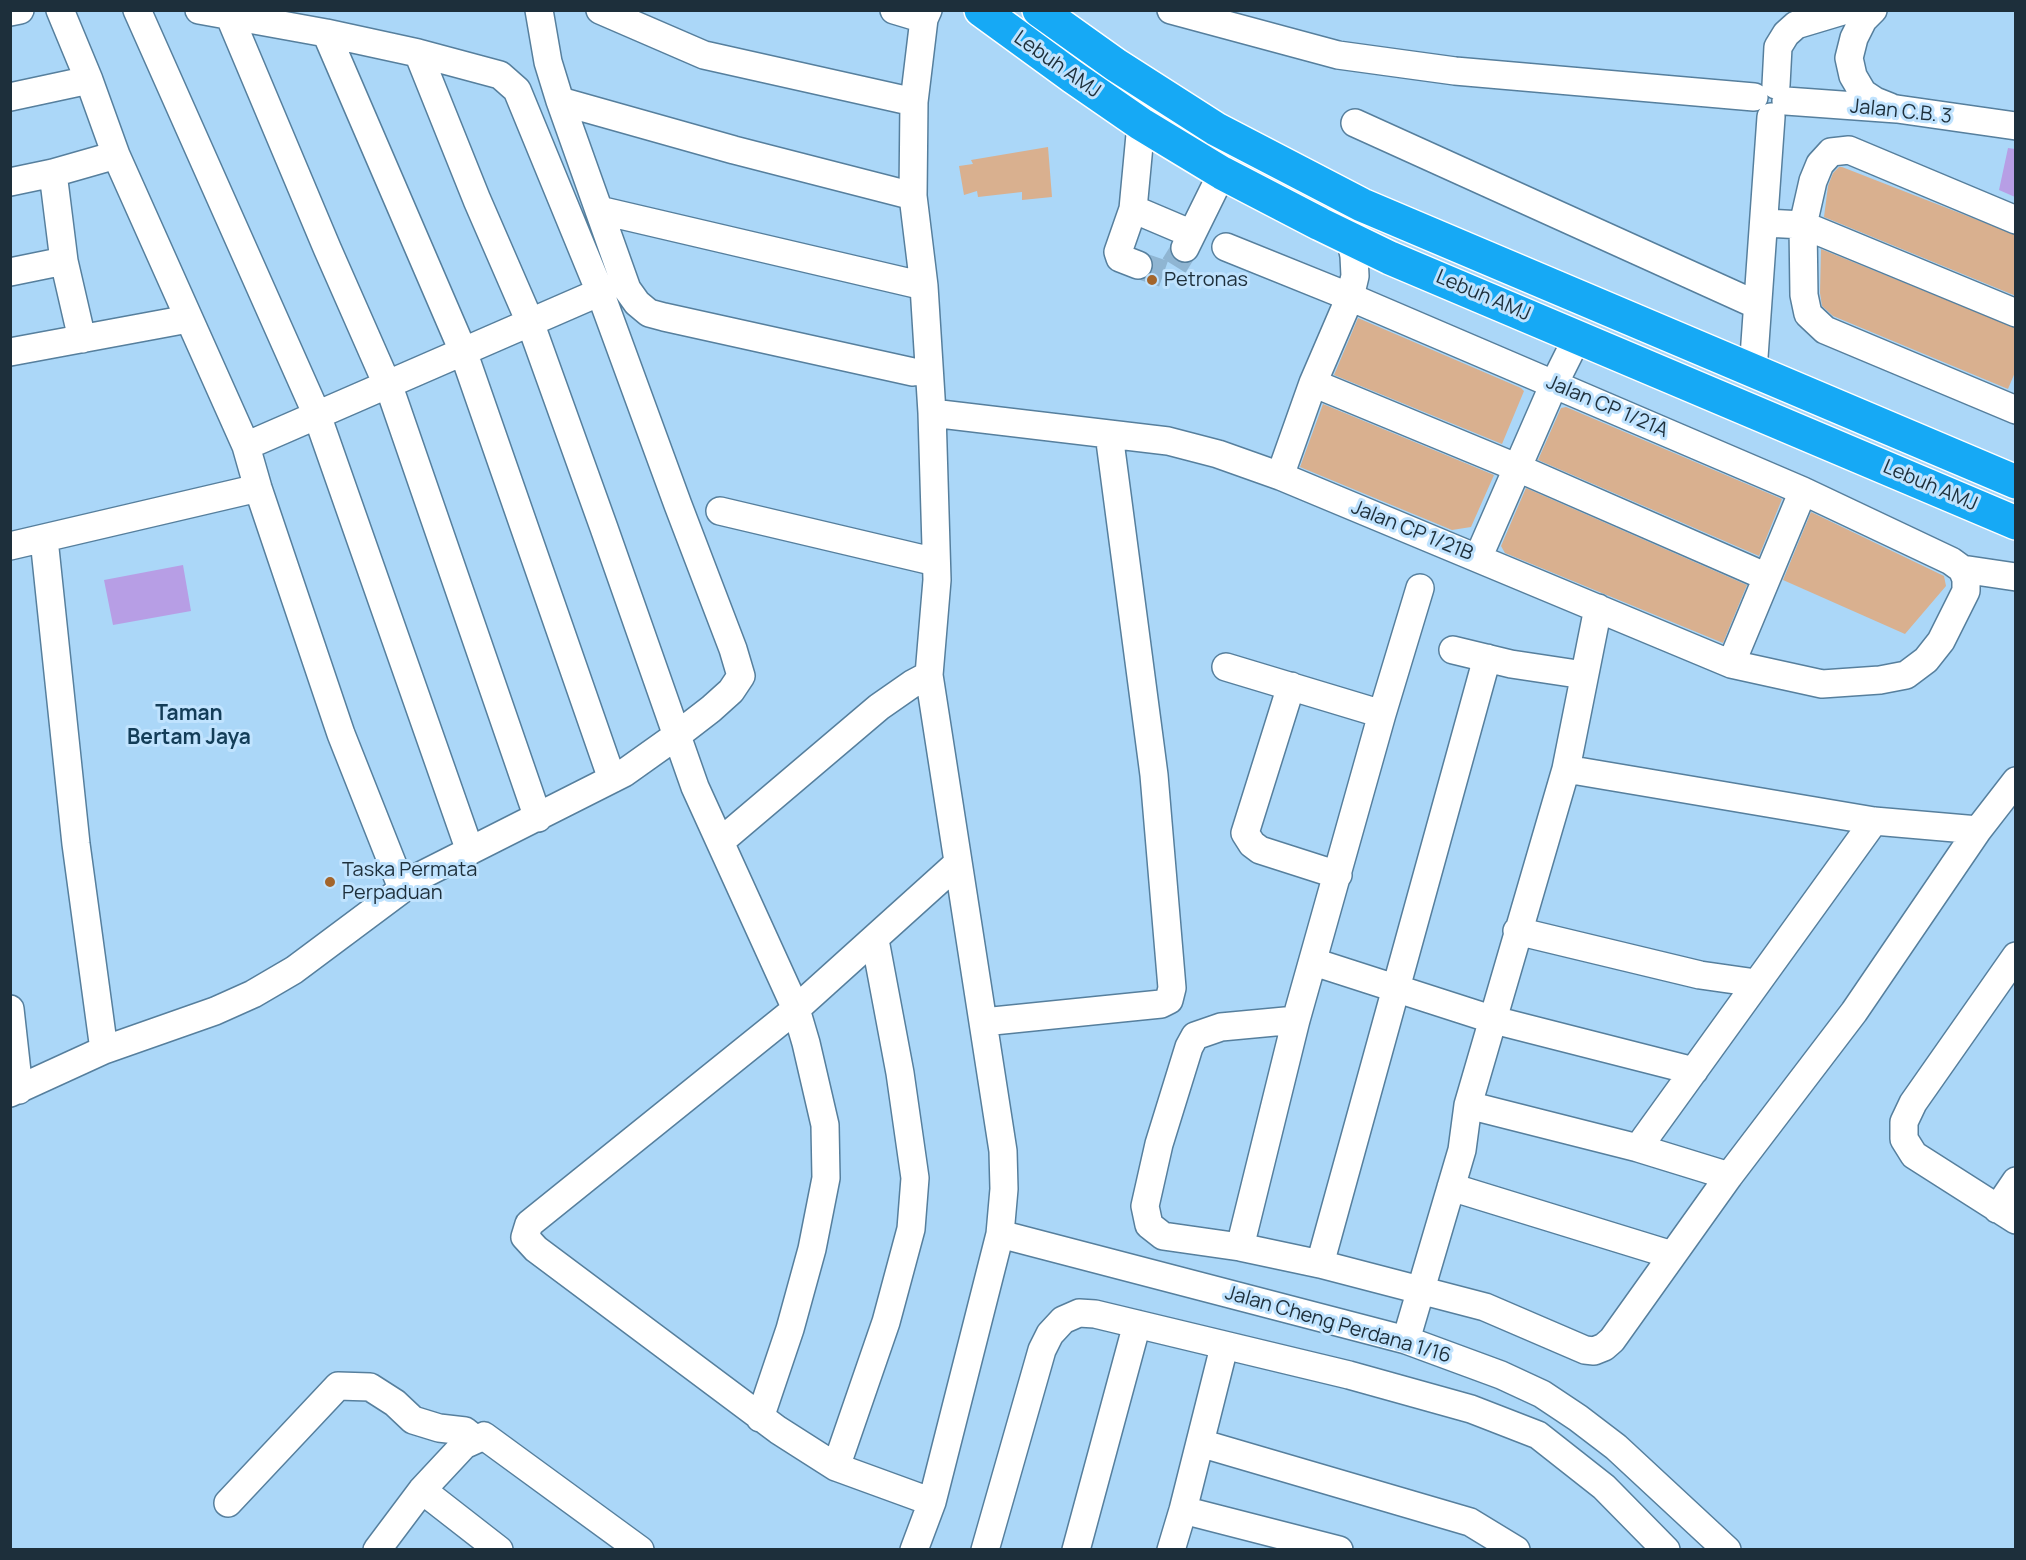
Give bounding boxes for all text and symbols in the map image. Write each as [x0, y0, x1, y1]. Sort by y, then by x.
street label: Lebuh AMJ [1009, 26, 1105, 104]
street label: Jalan C.B. 3 [1849, 95, 1953, 129]
street label: Lebuh AMJ [1432, 265, 1534, 327]
place label: Petronas [1164, 268, 1248, 292]
marker: Petronas [1145, 273, 1159, 287]
street label: Jalan CP 1/21A [1543, 371, 1671, 443]
street label: Lebuh AMJ [1879, 455, 1981, 517]
street label: Jalan CP 1/21B [1347, 496, 1477, 566]
district label: Taman Bertam Jaya [127, 701, 251, 751]
place label: Taska Permata Perpaduan [342, 858, 477, 905]
marker: Taska Permata Perpaduan [323, 875, 337, 889]
street label: Jalan Cheng Perdana 1/16 [1222, 1281, 1454, 1369]

